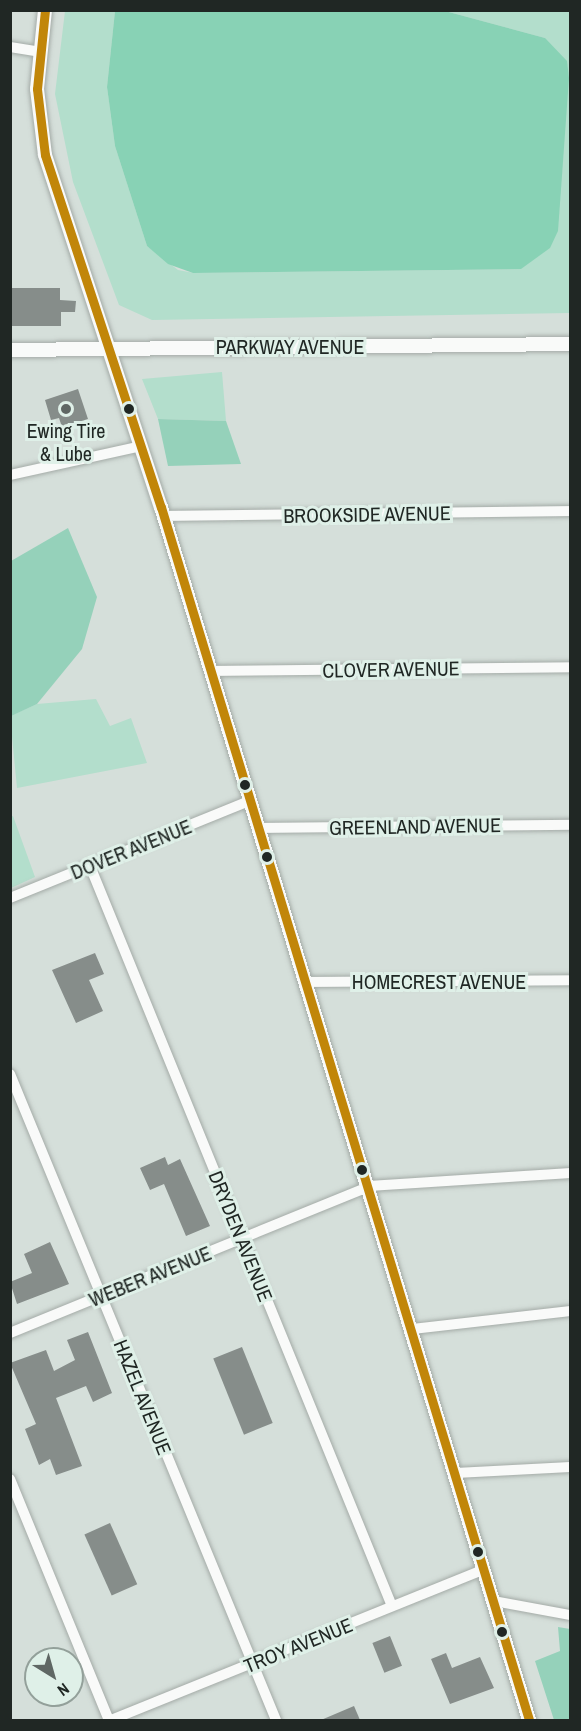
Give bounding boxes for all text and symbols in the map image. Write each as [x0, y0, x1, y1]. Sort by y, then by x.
street label: PARKWAY AVENUE [215, 334, 365, 358]
marker: Ewing Tire & Lube [59, 402, 73, 416]
unlabelled marker [123, 403, 135, 415]
place label: Ewing Tire & Lube [27, 418, 105, 465]
street label: BROOKSIDE AVENUE [283, 501, 451, 527]
street label: CLOVER AVENUE [322, 656, 460, 682]
unlabelled marker [239, 779, 251, 791]
street label: GREENLAND AVENUE [328, 812, 502, 840]
street label: DOVER AVENUE [67, 814, 195, 884]
unlabelled marker [261, 851, 273, 863]
street label: HOMECREST AVENUE [351, 969, 527, 993]
unlabelled marker [356, 1164, 368, 1176]
street label: DRYDEN AVENUE [204, 1167, 278, 1305]
street label: WEBER AVENUE [85, 1240, 215, 1312]
street label: HAZEL AVENUE [109, 1335, 177, 1459]
unlabelled marker [472, 1546, 484, 1558]
street label: TROY AVENUE [240, 1612, 356, 1678]
unlabelled marker [496, 1626, 508, 1638]
north arrow [24, 1647, 84, 1707]
text: N [53, 1678, 74, 1701]

